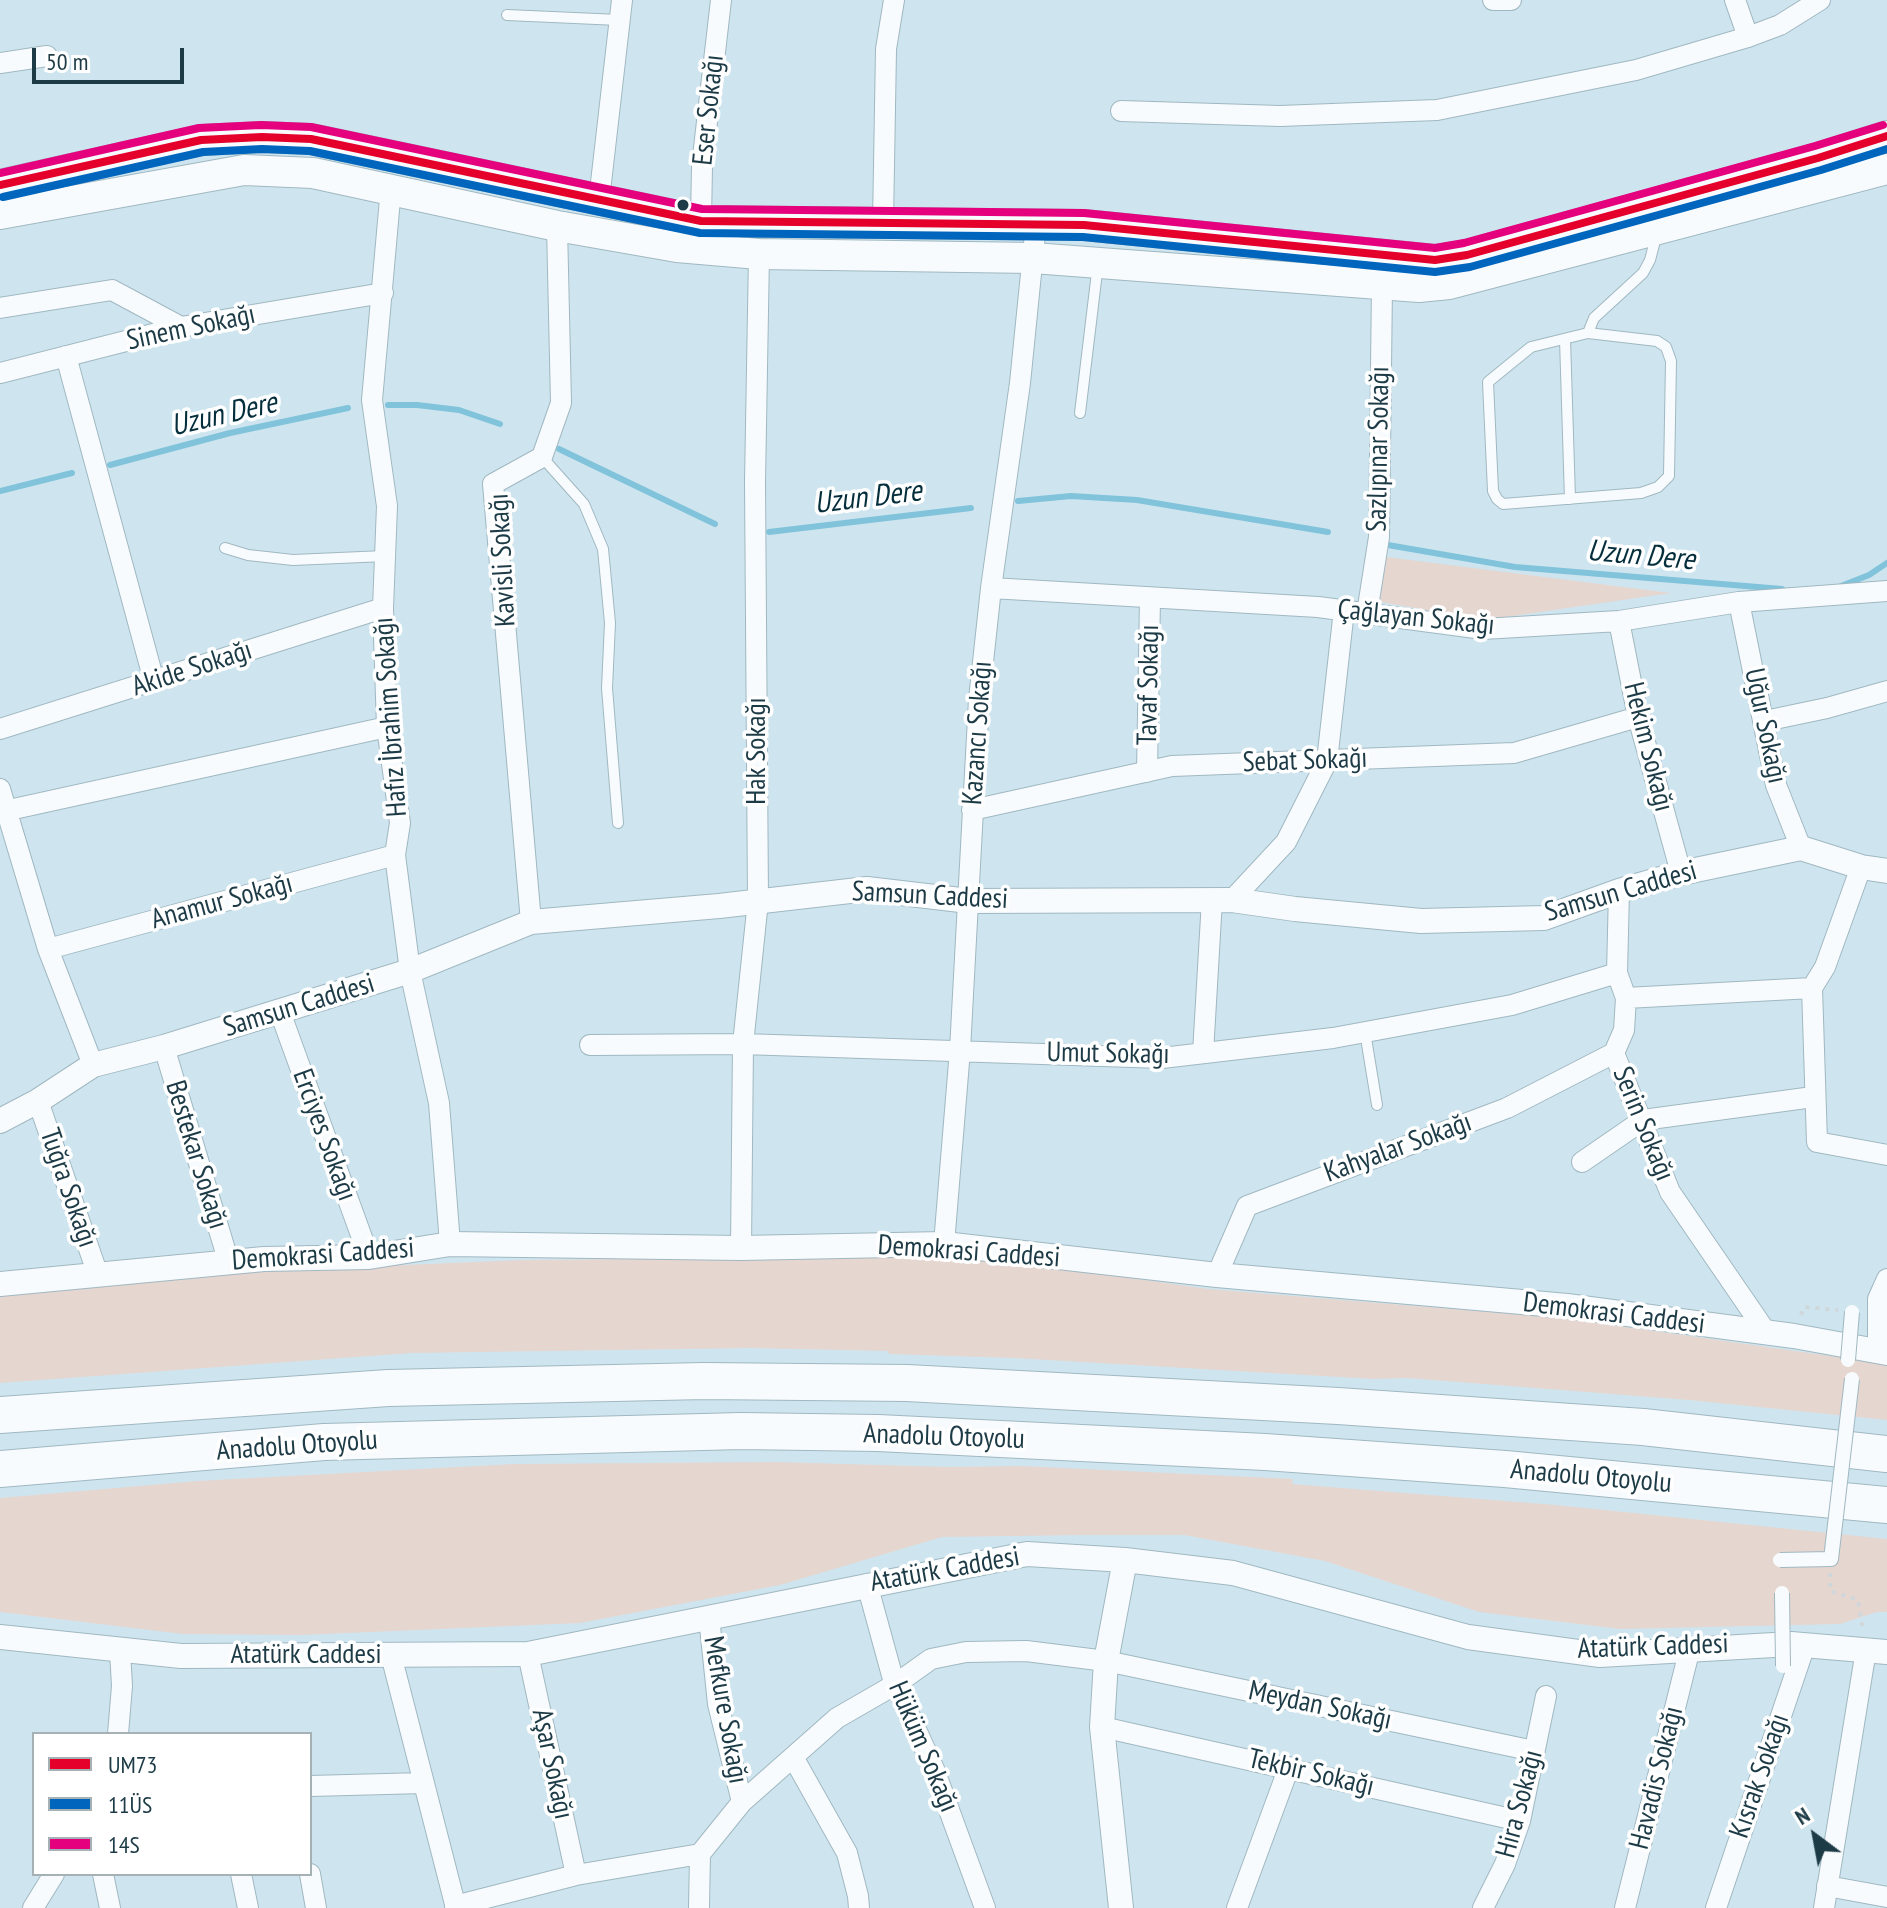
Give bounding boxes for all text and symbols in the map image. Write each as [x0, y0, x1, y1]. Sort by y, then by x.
scale bar [36, 32, 188, 82]
text: 50 m [46, 46, 88, 77]
street label: Eser Sokağı [686, 53, 732, 167]
unlabelled marker [675, 197, 691, 213]
street label: Sinem Sokağı [124, 298, 258, 358]
street label: Sazlıpınar Sokağı [1361, 366, 1397, 532]
water label: Uzun Dere [167, 385, 281, 445]
water label: Uzun Dere [812, 474, 924, 522]
street label: Kavisli Sokağı [483, 492, 523, 628]
water label: Uzun Dere [1586, 533, 1696, 579]
street label: Çağlayan Sokağı [1336, 593, 1496, 643]
street label: Hafız İbrahim Sokağı [367, 616, 415, 818]
street label: Tavaf Sokağı [1131, 624, 1167, 746]
street label: Akide Sokağı [128, 634, 256, 704]
street label: Kazancı Sokağı [956, 660, 1000, 806]
street label: Uğur Sokağı [1736, 665, 1794, 787]
street label: Hekim Sokağı [1616, 679, 1680, 815]
street label: Hak Sokağı [740, 697, 774, 805]
street label: Sebat Sokağı [1242, 742, 1368, 780]
street label: Samsun Caddesi [1541, 854, 1701, 930]
street label: Anamur Sokağı [148, 867, 296, 937]
street label: Samsun Caddesi [851, 875, 1009, 917]
street label: Samsun Caddesi [219, 967, 379, 1045]
street label: Umut Sokağı [1046, 1036, 1170, 1072]
street label: Serin Sokağı [1605, 1062, 1681, 1186]
street label: Erciyes Sokağı [285, 1065, 363, 1205]
street label: Bestekar Sokağı [158, 1077, 234, 1233]
street label: Kahyalar Sokağı [1320, 1106, 1476, 1190]
street label: Tuğra Sokağı [32, 1124, 104, 1252]
street label: Demokrasi Caddesi [877, 1229, 1061, 1275]
street label: Demokrasi Caddesi [231, 1232, 415, 1278]
street label: Demokrasi Caddesi [1521, 1286, 1707, 1342]
street label: Anadolu Otoyolu [863, 1417, 1025, 1457]
street label: Anadolu Otoyolu [215, 1424, 379, 1468]
street label: Anadolu Otoyolu [1509, 1453, 1673, 1501]
street label: Atatürk Caddesi [868, 1540, 1022, 1600]
street label: Atatürk Caddesi [1577, 1628, 1729, 1666]
street label: Mefkure Sokağı [696, 1634, 754, 1786]
street label: Atatürk Caddesi [230, 1638, 382, 1672]
street label: Meydan Sokağı [1245, 1674, 1395, 1738]
street label: Hüküm Sokağı [880, 1677, 966, 1817]
street label: Havadis Sokağı [1623, 1703, 1691, 1853]
street label: Aşar Sokağı [524, 1706, 580, 1822]
street label: Kısrak Sokağı [1723, 1709, 1797, 1843]
legend [32, 1732, 312, 1876]
street label: Tekbir Sokağı [1245, 1742, 1377, 1804]
street label: Hira Sokağı [1490, 1746, 1550, 1862]
text: UM73 [108, 1749, 157, 1780]
text: 11ÜS [108, 1789, 152, 1820]
north arrow [1775, 1796, 1855, 1876]
text: N [1790, 1801, 1815, 1831]
text: 14S [108, 1829, 140, 1860]

